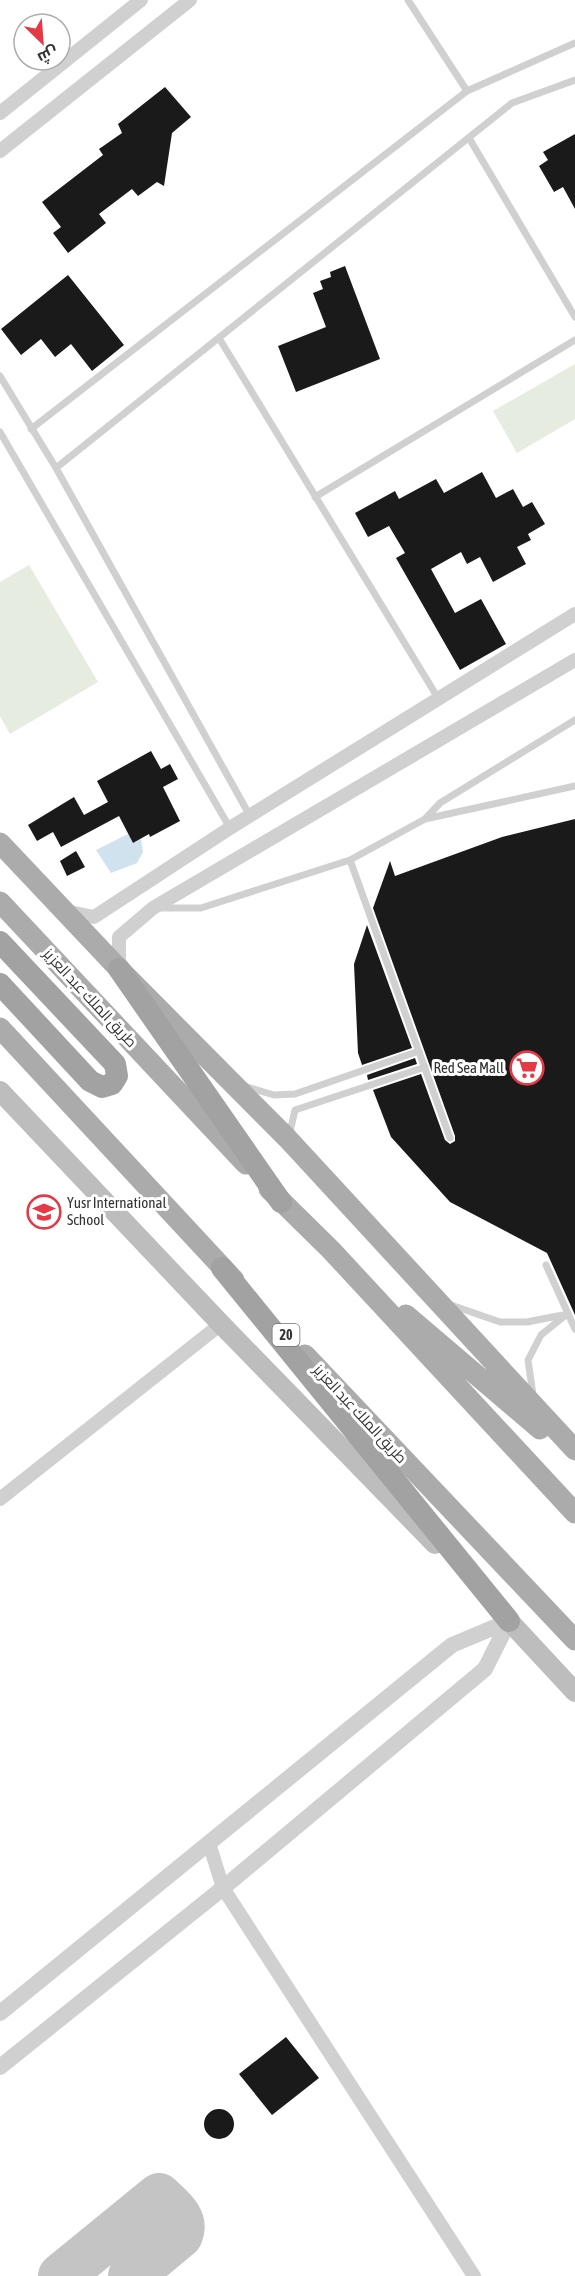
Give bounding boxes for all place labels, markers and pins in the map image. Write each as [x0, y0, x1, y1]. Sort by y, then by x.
supermarket icon: Red Sea Mall [509, 1050, 545, 1086]
place label: Red Sea Mall [433, 1059, 504, 1076]
school or university icon: Yusr International School [26, 1194, 62, 1230]
place label: Yusr International School [67, 1194, 167, 1228]

